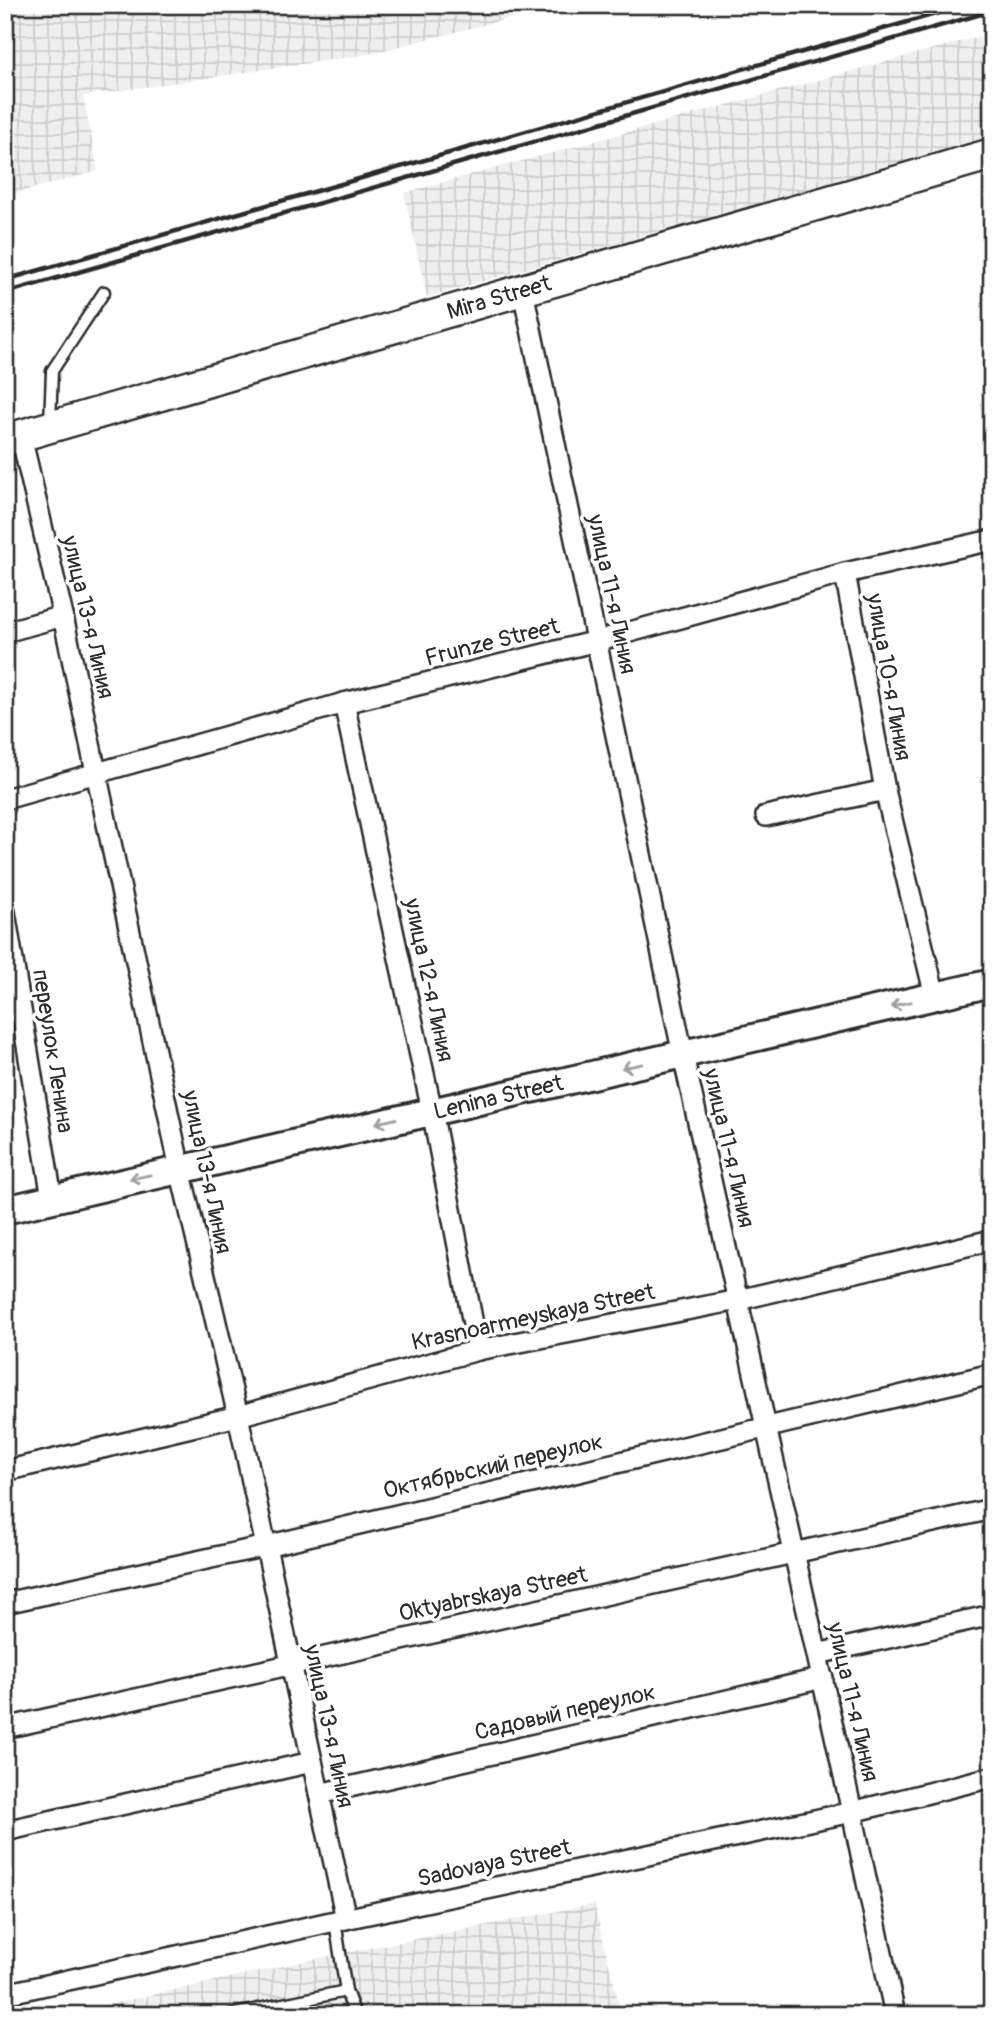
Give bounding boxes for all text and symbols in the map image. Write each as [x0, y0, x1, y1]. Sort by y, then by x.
street label: Mira Street [443, 268, 555, 326]
street label: улица 11-я Линия [581, 511, 643, 676]
street label: улица 13-я Линия [55, 532, 121, 701]
street label: улица 10-я Линия [860, 590, 918, 763]
street label: Frunze Street [422, 611, 563, 673]
street label: улица 12-я Линия [397, 895, 460, 1064]
street label: переулок Ленина [26, 967, 80, 1135]
one-way arrow [891, 998, 913, 1011]
one-way arrow [621, 1060, 644, 1074]
street label: улица 11-я Линия [696, 1065, 761, 1230]
street label: Lenina Street [431, 1068, 566, 1126]
street label: улица 13-я Линия [175, 1087, 238, 1256]
one-way arrow [375, 1115, 398, 1128]
one-way arrow [129, 1171, 152, 1185]
street label: Krasnoarmeyskaya Street [409, 1277, 658, 1357]
street label: Октябрьский переулок [380, 1427, 606, 1505]
street label: Oktyabrskaya Street [396, 1560, 591, 1628]
street label: улица 11-я Линия [820, 1619, 885, 1784]
street label: улица 13-я Линия [297, 1641, 360, 1810]
street label: Садовый переулок [472, 1677, 658, 1747]
street label: Sadovaya Street [415, 1832, 574, 1893]

